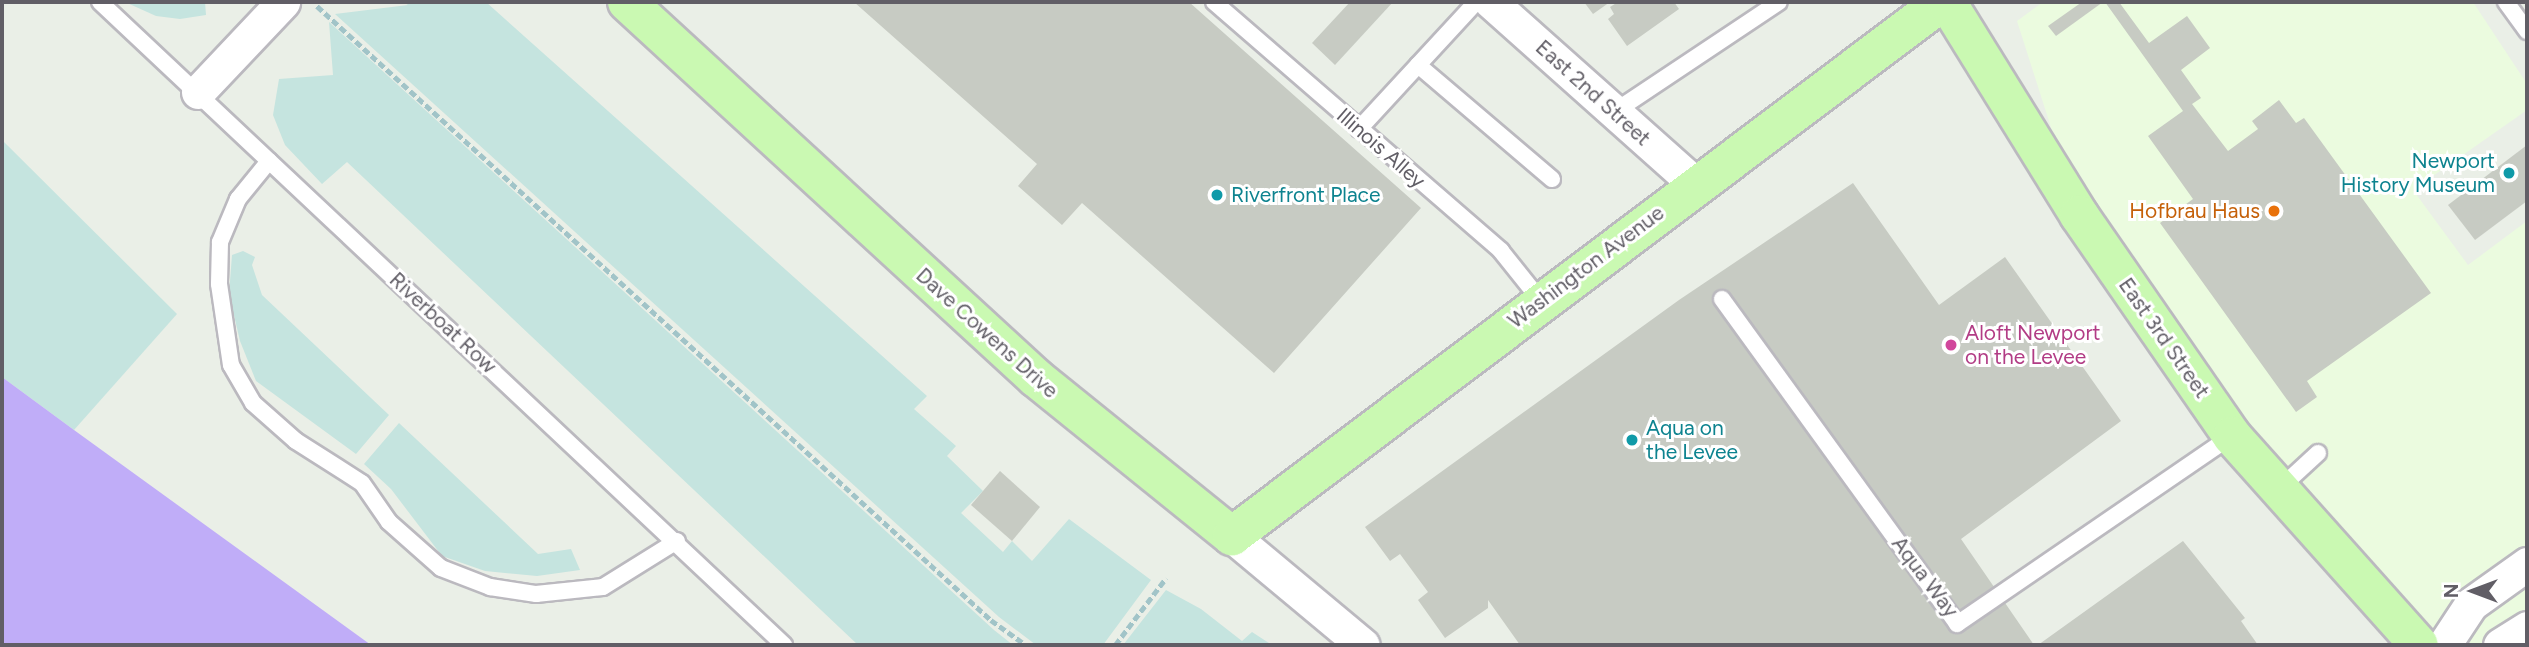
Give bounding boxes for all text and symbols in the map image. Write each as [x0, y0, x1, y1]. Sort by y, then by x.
street label: East 2nd Street [1530, 35, 1656, 151]
street label: Illinois Alley [1332, 103, 1430, 193]
place label: Newport History Museum [2341, 148, 2495, 198]
marker: Newport History Museum [2501, 165, 2517, 181]
place label: Riverfront Place [1231, 182, 1380, 208]
marker: Riverfront Place [1209, 187, 1225, 203]
place label: Hofbrau Haus [2129, 198, 2260, 224]
street label: Washington Avenue [1503, 200, 1669, 334]
marker: Hofbrau Haus [2266, 203, 2282, 219]
street label: Dave Cowens Drive [911, 263, 1063, 403]
street label: Riverboat Row [384, 267, 502, 379]
street label: East 3rd Street [2113, 273, 2215, 403]
place label: Aloft Newport on the Levee [1965, 320, 2100, 370]
marker: Aloft Newport on the Levee [1943, 337, 1959, 353]
place label: Aqua on the Levee [1646, 415, 1738, 465]
marker: Aqua on the Levee [1624, 432, 1640, 448]
street label: Aqua Way [1886, 532, 1964, 622]
north arrow [2438, 556, 2508, 626]
text: N [2440, 584, 2463, 598]

